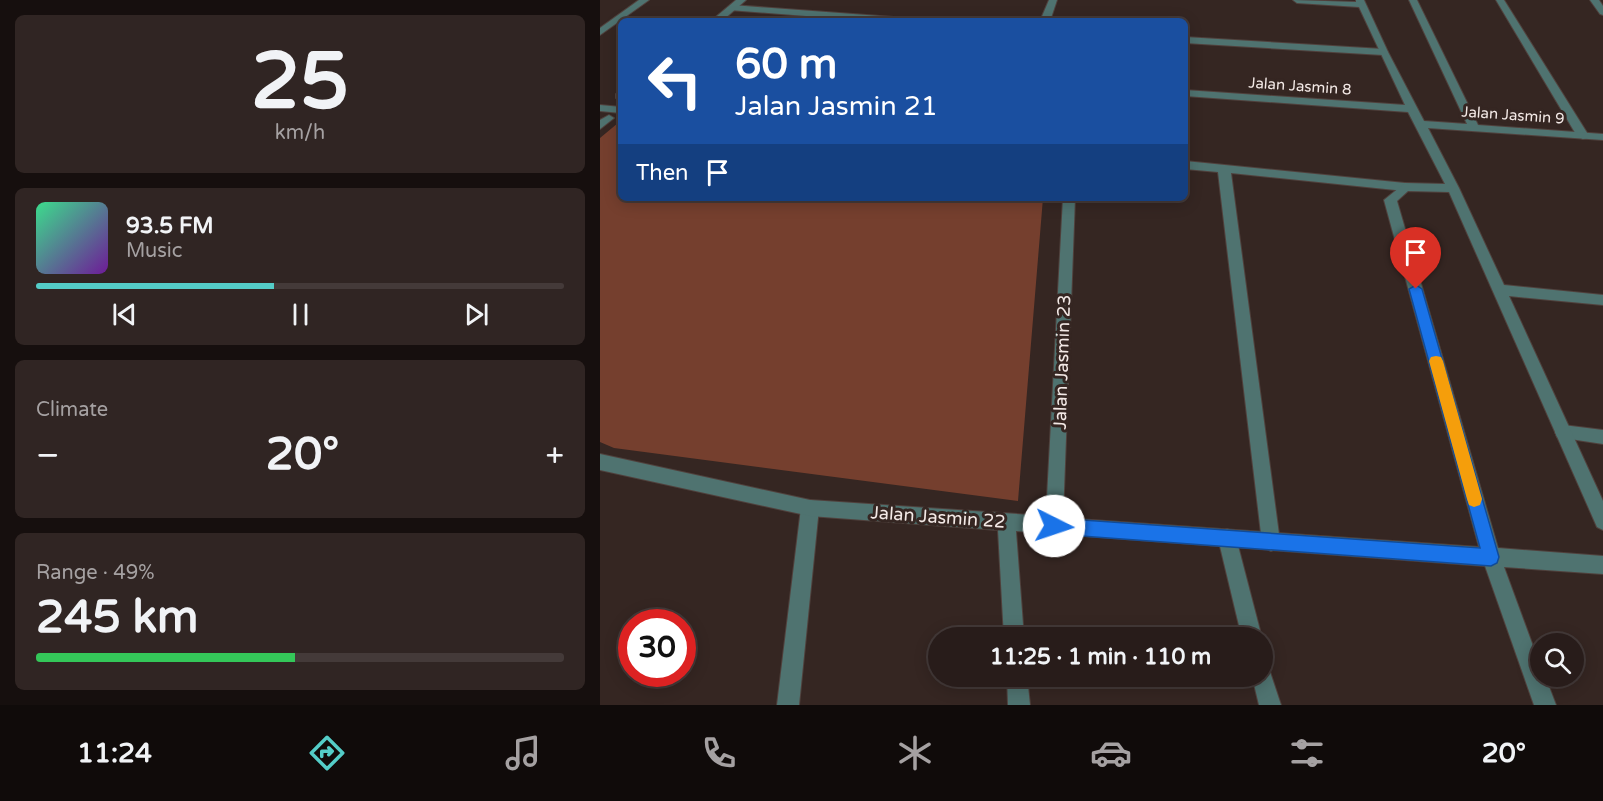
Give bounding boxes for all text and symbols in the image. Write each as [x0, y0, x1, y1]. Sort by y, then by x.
text: 25 [251, 35, 349, 129]
text: 60 m [735, 39, 837, 90]
icon: left [636, 42, 714, 120]
street label: Jalan Jasmin 8 [1248, 73, 1352, 99]
text: Jalan Jasmin 21 [735, 90, 938, 123]
street label: Jalan Jasmin 9 [1461, 102, 1565, 128]
text: km/h [275, 121, 325, 145]
icon: arrive [701, 156, 734, 189]
text: Then [636, 160, 689, 186]
text: 93.5 FM [126, 213, 214, 239]
pin [1390, 227, 1441, 289]
icon: arrive [1399, 236, 1432, 269]
text: Music [126, 239, 182, 263]
street label: Jalan Jasmin 23 [1049, 294, 1075, 430]
icon: previous [108, 298, 141, 331]
icon: pause [284, 298, 317, 331]
icon: next [460, 298, 493, 331]
text: Climate [36, 398, 108, 422]
text: 20° [266, 428, 339, 482]
text: − [36, 436, 60, 475]
text: + [545, 436, 564, 475]
position arrow [1022, 494, 1086, 558]
street label: Jalan Jasmin 22 [870, 501, 1006, 533]
text: Range · 49% [36, 561, 155, 585]
text: 245 km [36, 591, 198, 645]
speed limit sign: 30 [618, 609, 696, 687]
map controls [1530, 633, 1584, 687]
button: search [1530, 633, 1584, 687]
text: 11:25 · 1 min · 110 m [990, 644, 1211, 670]
icon: directions [306, 732, 348, 774]
icon: music [502, 732, 544, 774]
icon: phone [698, 732, 740, 774]
icon: climate [894, 732, 936, 774]
icon: car [1090, 732, 1132, 774]
icon: filters [1286, 732, 1328, 774]
text: 11:24 [77, 737, 152, 770]
text: 20° [1482, 737, 1526, 770]

